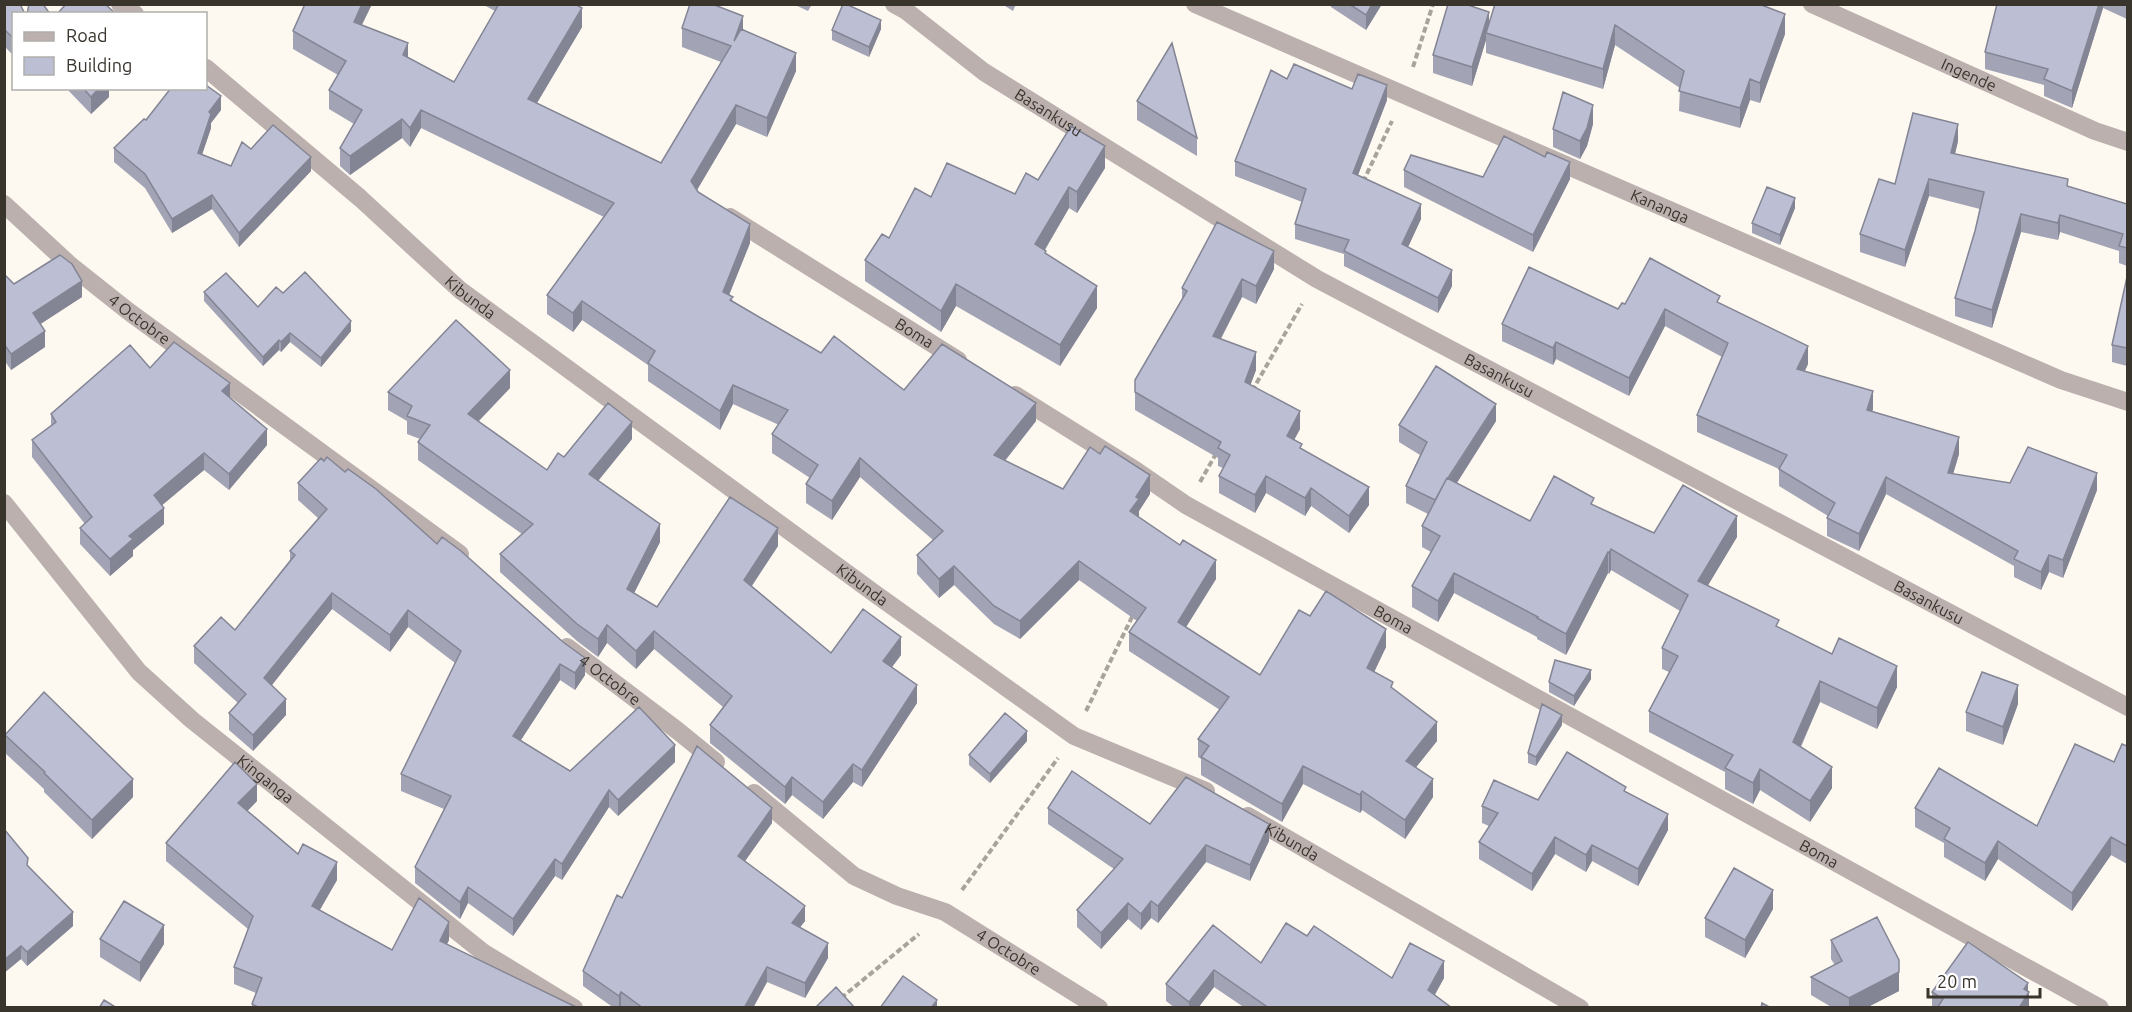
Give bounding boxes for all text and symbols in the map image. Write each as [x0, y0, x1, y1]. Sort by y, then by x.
legend [12, 12, 207, 90]
text: Road [66, 25, 108, 45]
street label: Ingende [1938, 54, 1999, 95]
text: Building [66, 55, 132, 75]
street label: Basankusu [1012, 84, 1086, 140]
street label: Kananga [1628, 185, 1692, 227]
street label: Kibunda [441, 272, 499, 322]
street label: 4 Octobre [105, 290, 174, 348]
street label: Boma [892, 314, 937, 352]
street label: Basankusu [1461, 349, 1537, 401]
street label: Kibunda [833, 560, 892, 609]
street label: Basankusu [1891, 576, 1967, 628]
street label: Boma [1371, 601, 1416, 637]
street label: 4 Octobre [576, 651, 644, 709]
street label: Kinganga [234, 751, 297, 807]
street label: Kibunda [1262, 819, 1322, 864]
street label: Boma [1797, 835, 1842, 871]
street label: 4 Octobre [973, 925, 1044, 979]
scale bar [1928, 961, 2040, 999]
text: 20 m [1937, 971, 1977, 991]

